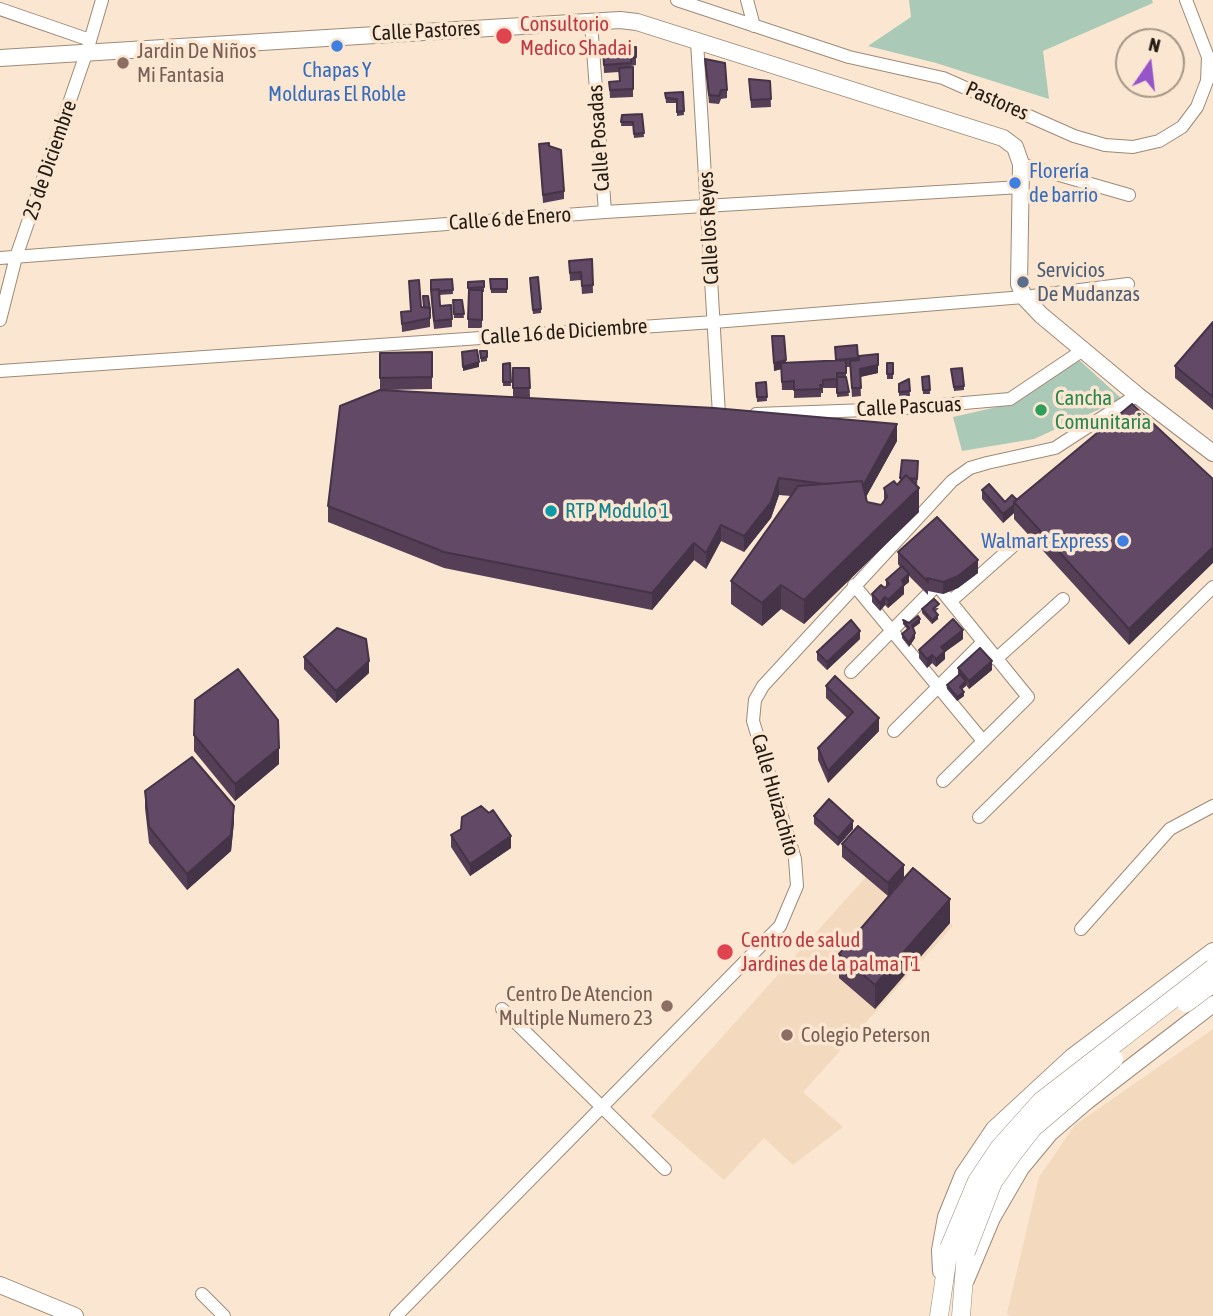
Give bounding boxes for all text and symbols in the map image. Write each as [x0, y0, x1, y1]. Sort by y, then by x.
place label: Consultorio Medico Shadai [520, 11, 632, 61]
street label: Calle Pastores [371, 16, 481, 46]
marker: Consultorio Medico Shadai [494, 26, 514, 46]
north arrow [1115, 28, 1185, 98]
text: N [1146, 33, 1163, 57]
place label: Jardin De Niños Mi Fantasia [137, 38, 256, 88]
marker: Chapas Y Molduras El Roble [329, 38, 345, 54]
marker: Jardin De Niños Mi Fantasia [115, 55, 131, 71]
place label: Chapas Y Molduras El Roble [268, 57, 406, 107]
street label: Pastores [962, 76, 1032, 126]
street label: Calle Posadas [583, 84, 615, 192]
street label: 25 de Diciembre [18, 97, 82, 223]
place label: Florería de barrio [1029, 158, 1098, 208]
street label: Calle los Reyes [693, 171, 725, 285]
marker: Florería de barrio [1007, 175, 1023, 191]
street label: Calle 6 de Enero [448, 202, 572, 236]
place label: Servicios De Mudanzas [1037, 257, 1140, 307]
marker: Servicios De Mudanzas [1015, 274, 1031, 290]
street label: Calle 16 de Diciembre [480, 314, 648, 350]
place label: Cancha Comunitaria [1055, 385, 1151, 435]
street label: Calle Pascuas [856, 392, 962, 422]
marker: Cancha Comunitaria [1033, 402, 1049, 418]
place label: RTP Modulo 1 [565, 498, 670, 524]
marker: RTP Modulo 1 [543, 503, 559, 519]
place label: Walmart Express [981, 528, 1109, 554]
marker: Walmart Express [1115, 533, 1131, 549]
street label: Calle Huizachito [746, 731, 804, 859]
place label: Centro de salud Jardines de la palma T1 [741, 927, 921, 977]
marker: Centro de salud Jardines de la palma T1 [715, 942, 735, 962]
place label: Centro De Atencion Multiple Numero 23 [499, 981, 653, 1031]
marker: Centro De Atencion Multiple Numero 23 [659, 998, 675, 1014]
place label: Colegio Peterson [801, 1022, 930, 1048]
marker: Colegio Peterson [779, 1027, 795, 1043]

